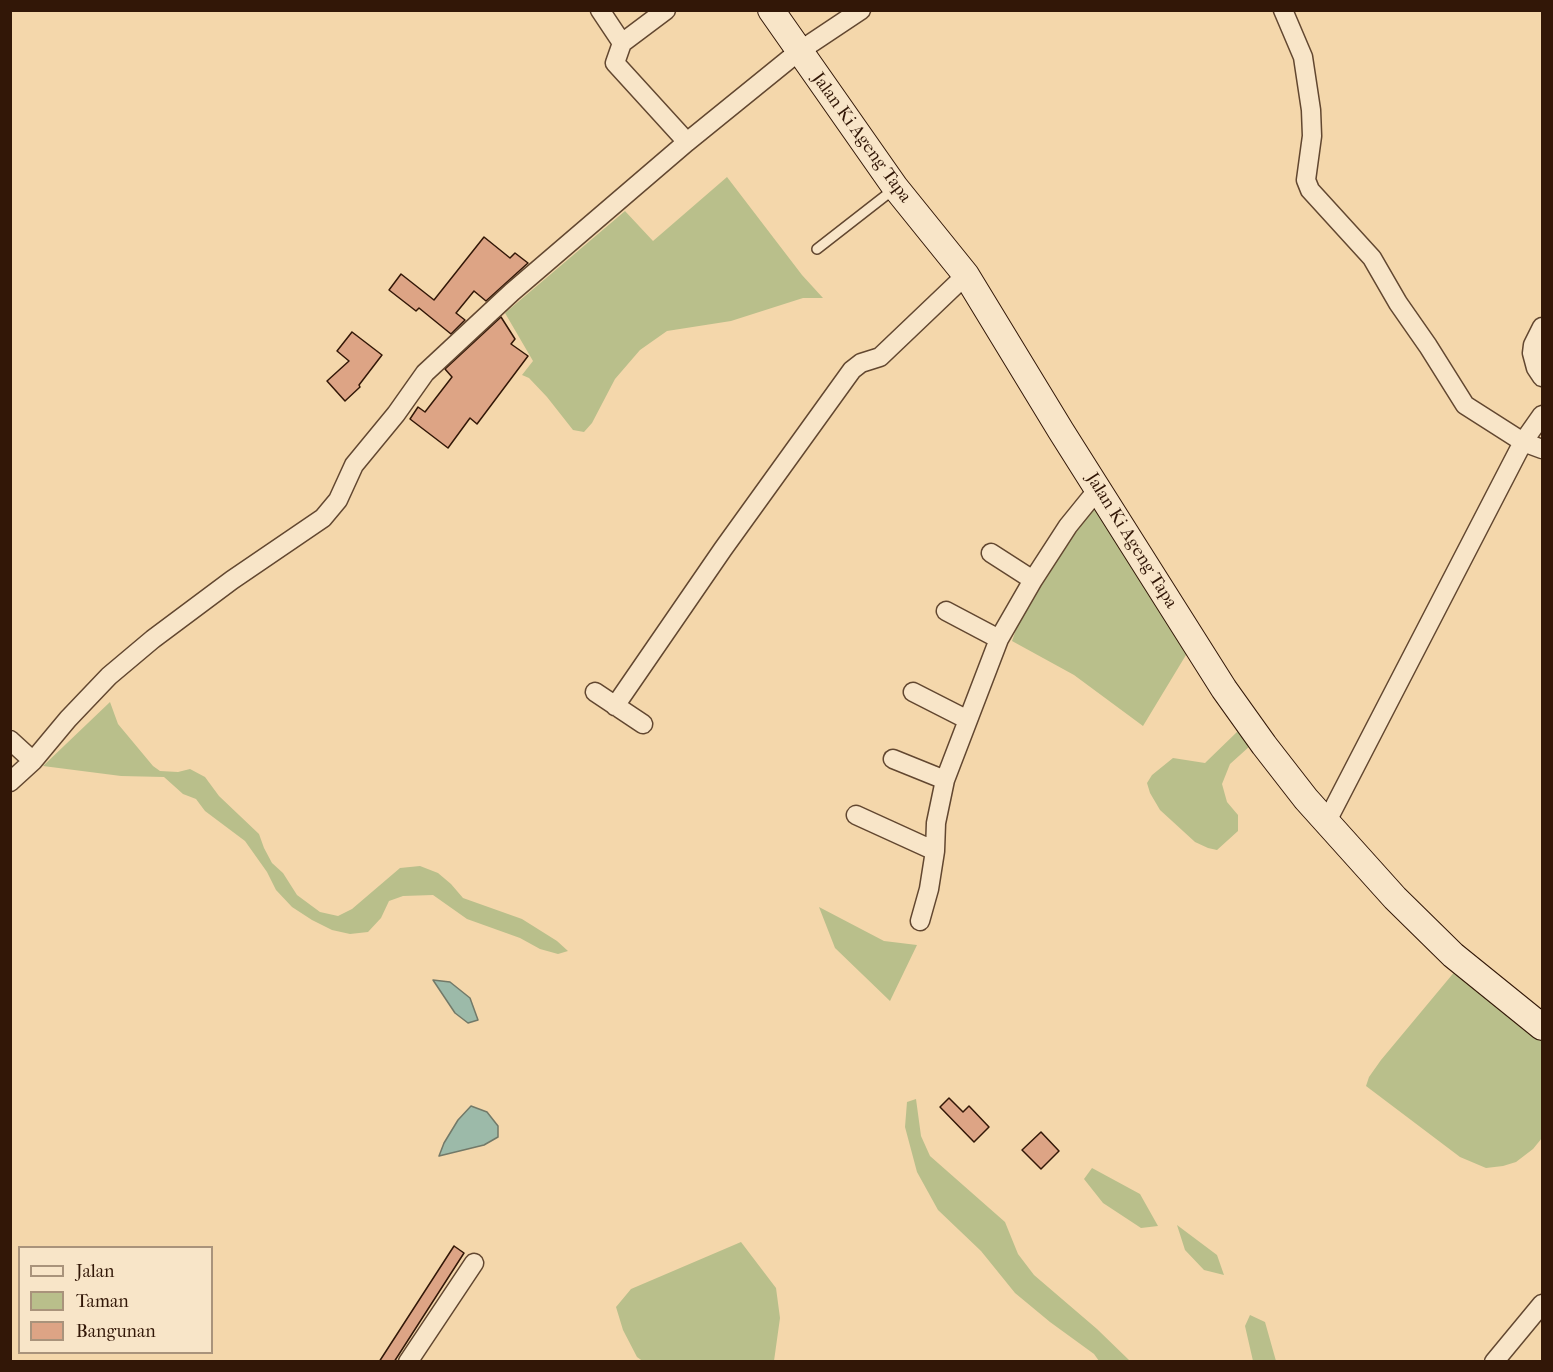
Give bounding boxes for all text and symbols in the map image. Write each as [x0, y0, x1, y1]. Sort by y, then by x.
street label: Jalan Ki Ageng Tapa [806, 69, 916, 207]
street label: Jalan Ki Ageng Tapa [1081, 469, 1181, 613]
legend [18, 1246, 213, 1354]
text: Jalan [76, 1261, 114, 1282]
text: Taman [76, 1291, 129, 1312]
text: Bangunan [76, 1321, 156, 1342]

